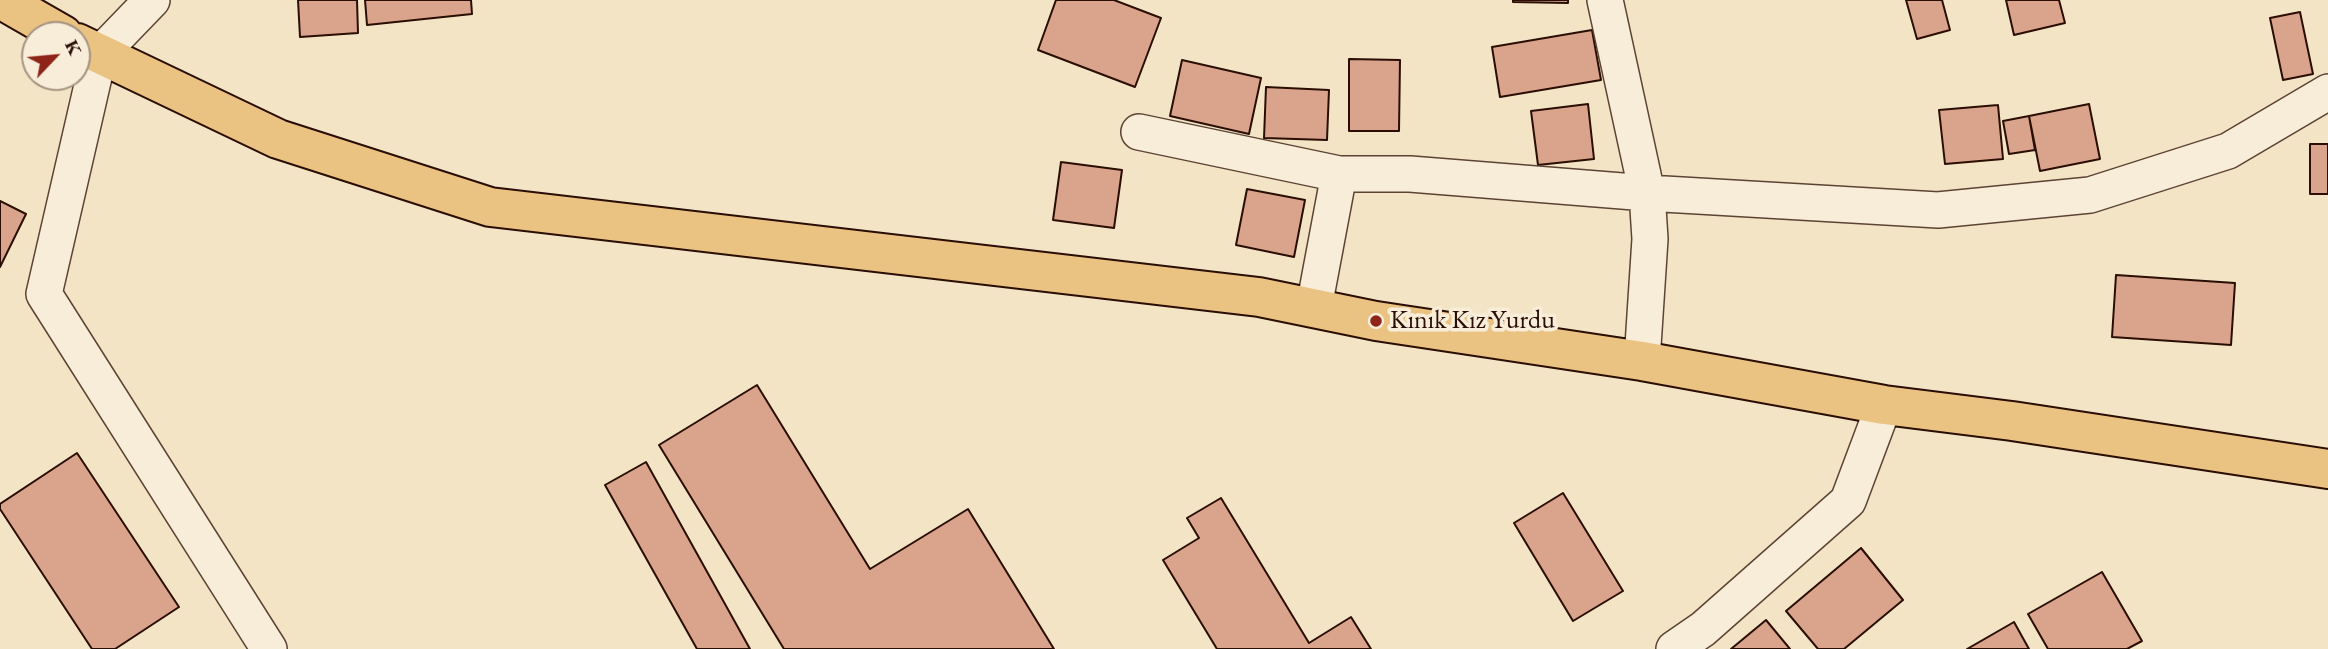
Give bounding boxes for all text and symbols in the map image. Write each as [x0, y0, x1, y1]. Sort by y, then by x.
north arrow [21, 21, 91, 91]
text: K [59, 35, 88, 59]
place label: Kınık Kız Yurdu [1390, 305, 1555, 337]
marker: Kınık Kız Yurdu [1368, 313, 1384, 329]

